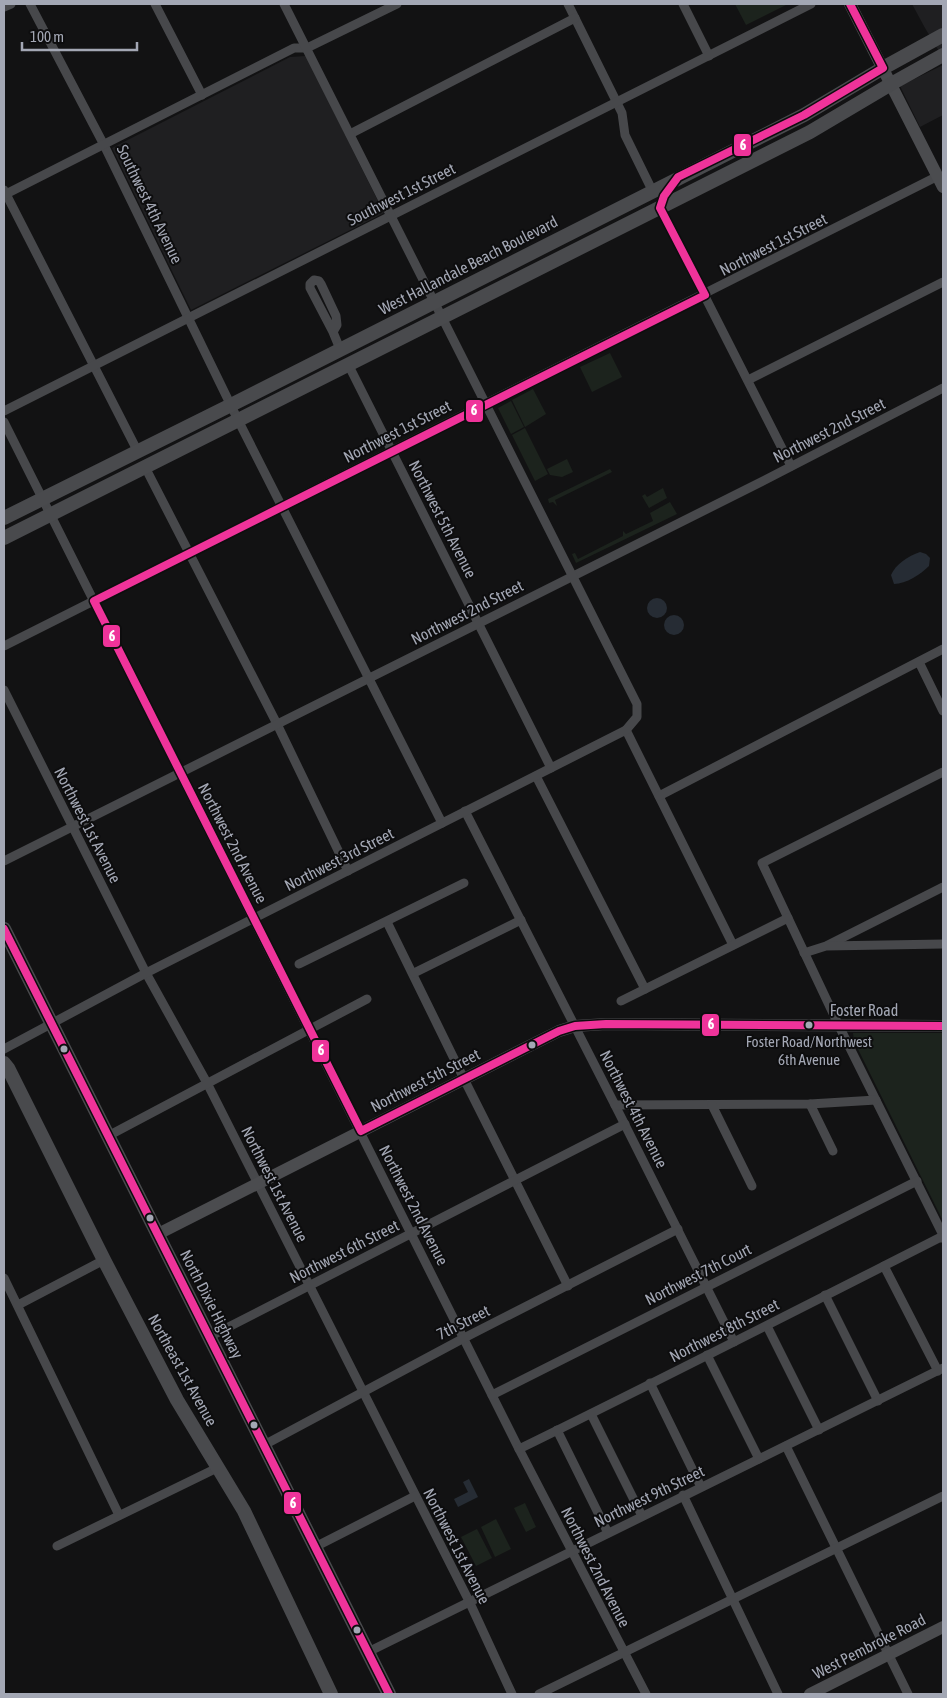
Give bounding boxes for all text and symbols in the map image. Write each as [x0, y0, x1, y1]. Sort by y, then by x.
scale bar [22, 20, 138, 52]
text: 100 m [30, 28, 64, 45]
line badge: 6 [733, 133, 752, 157]
text: 6 [740, 137, 747, 153]
street label: Southwest 4th Avenue [113, 142, 187, 266]
street label: Southwest 1st Street [344, 159, 458, 229]
street label: Northwest 1st Street [716, 209, 830, 279]
street label: West Hallandale Beach Boulevard [376, 212, 560, 318]
street label: Northwest 2nd Street [770, 394, 888, 466]
street label: Northwest 1st Street [340, 396, 454, 466]
line badge: 6 [465, 399, 484, 423]
text: 6 [471, 402, 478, 418]
street label: Northwest 5th Avenue [406, 457, 480, 581]
street label: Northwest 2nd Street [408, 576, 526, 648]
line badge: 6 [102, 624, 121, 648]
text: 6 [109, 628, 116, 644]
street label: Northwest 1st Avenue [51, 764, 125, 886]
street label: Northwest 2nd Avenue [195, 780, 271, 906]
street label: Northwest 3rd Street [281, 824, 397, 894]
street label: Foster Road [830, 1001, 898, 1019]
line badge: 6 [701, 1013, 720, 1037]
text: 6 [708, 1016, 715, 1032]
marker: Foster Road/Northwest 6th Avenue [804, 1020, 814, 1030]
place label: Foster Road/Northwest 6th Avenue [746, 1033, 872, 1068]
line badge: 6 [311, 1039, 330, 1063]
unlabelled marker [527, 1040, 537, 1050]
text: 6 [318, 1042, 325, 1058]
unlabelled marker [59, 1044, 69, 1054]
street label: Northwest 5th Street [367, 1045, 483, 1115]
street label: Northwest 4th Avenue [597, 1047, 671, 1171]
street label: Northwest 1st Avenue [238, 1123, 312, 1245]
street label: Northwest 2nd Avenue [376, 1142, 452, 1268]
unlabelled marker [145, 1213, 155, 1223]
street label: Northwest 6th Street [286, 1216, 402, 1286]
street label: Northwest 7th Court [642, 1239, 754, 1309]
street label: North Dixie Highway [176, 1247, 247, 1362]
street label: Northwest 8th Street [666, 1295, 782, 1365]
street label: 7th Street [433, 1301, 493, 1343]
street label: Northeast 1st Avenue [145, 1311, 221, 1429]
unlabelled marker [249, 1420, 259, 1430]
street label: Northwest 9th Street [591, 1461, 707, 1530]
street label: Northwest 1st Avenue [420, 1485, 494, 1607]
line badge: 6 [283, 1491, 302, 1515]
text: 6 [290, 1495, 297, 1511]
street label: Northwest 2nd Avenue [558, 1504, 634, 1630]
street label: West Pembroke Road [810, 1610, 928, 1682]
unlabelled marker [352, 1625, 362, 1635]

